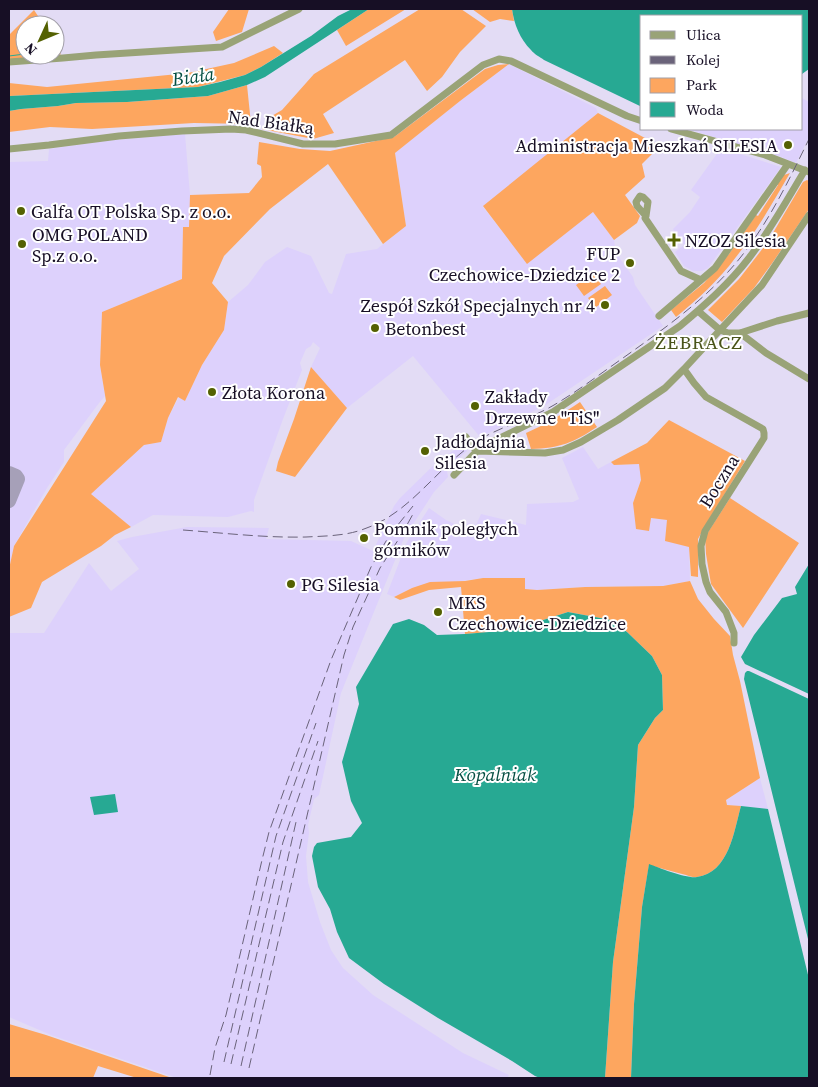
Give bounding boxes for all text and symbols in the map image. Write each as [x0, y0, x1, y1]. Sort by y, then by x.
north arrow [15, 15, 65, 65]
legend [640, 15, 803, 130]
text: Ulica [686, 24, 721, 45]
text: N [20, 38, 41, 60]
text: Kolej [686, 49, 720, 70]
water label: Biała [169, 60, 216, 92]
text: Park [686, 74, 718, 95]
text: Woda [686, 99, 724, 120]
street label: Nad Białką [226, 104, 317, 141]
place label: Administracja Mieszkań SILESIA [516, 133, 778, 158]
marker: Administracja Mieszkań SILESIA [782, 139, 794, 151]
place label: Galfa OT Polska Sp. z o.o. [31, 199, 231, 224]
marker: Galfa OT Polska Sp. z o.o. [15, 205, 27, 217]
place label: OMG POLAND Sp.z o.o. [32, 222, 148, 268]
place label: NZOZ Silesia [685, 228, 787, 253]
marker: NZOZ Silesia [667, 233, 681, 247]
marker: OMG POLAND Sp.z o.o. [16, 238, 28, 250]
place label: FUP Czechowice-Dziedzice 2 [429, 241, 620, 287]
marker: FUP Czechowice-Dziedzice 2 [624, 257, 636, 269]
place label: Zespół Szkół Specjalnych nr 4 [361, 293, 595, 318]
marker: Zespół Szkół Specjalnych nr 4 [599, 299, 611, 311]
place label: Betonbest [385, 316, 466, 341]
marker: Betonbest [369, 322, 381, 334]
district label: ŻEBRACZ [655, 329, 743, 355]
place label: Złota Korona [222, 380, 326, 405]
place label: Zakłady Drzewne "TiS" [485, 384, 599, 430]
marker: Złota Korona [206, 386, 218, 398]
marker: Zakłady Drzewne "TiS" [469, 400, 481, 412]
place label: Jadłodajnia Silesia [434, 429, 526, 475]
marker: Jadłodajnia Silesia [419, 445, 431, 457]
street label: Boczna [693, 449, 745, 512]
place label: Pomnik poległych górników [374, 516, 518, 562]
marker: Pomnik poległych górników [358, 532, 370, 544]
place label: PG Silesia [301, 572, 380, 597]
marker: PG Silesia [285, 578, 297, 590]
place label: MKS Czechowice-Dziedzice [448, 590, 626, 636]
marker: MKS Czechowice-Dziedzice [432, 606, 444, 618]
water label: Kopalniak [453, 761, 536, 787]

